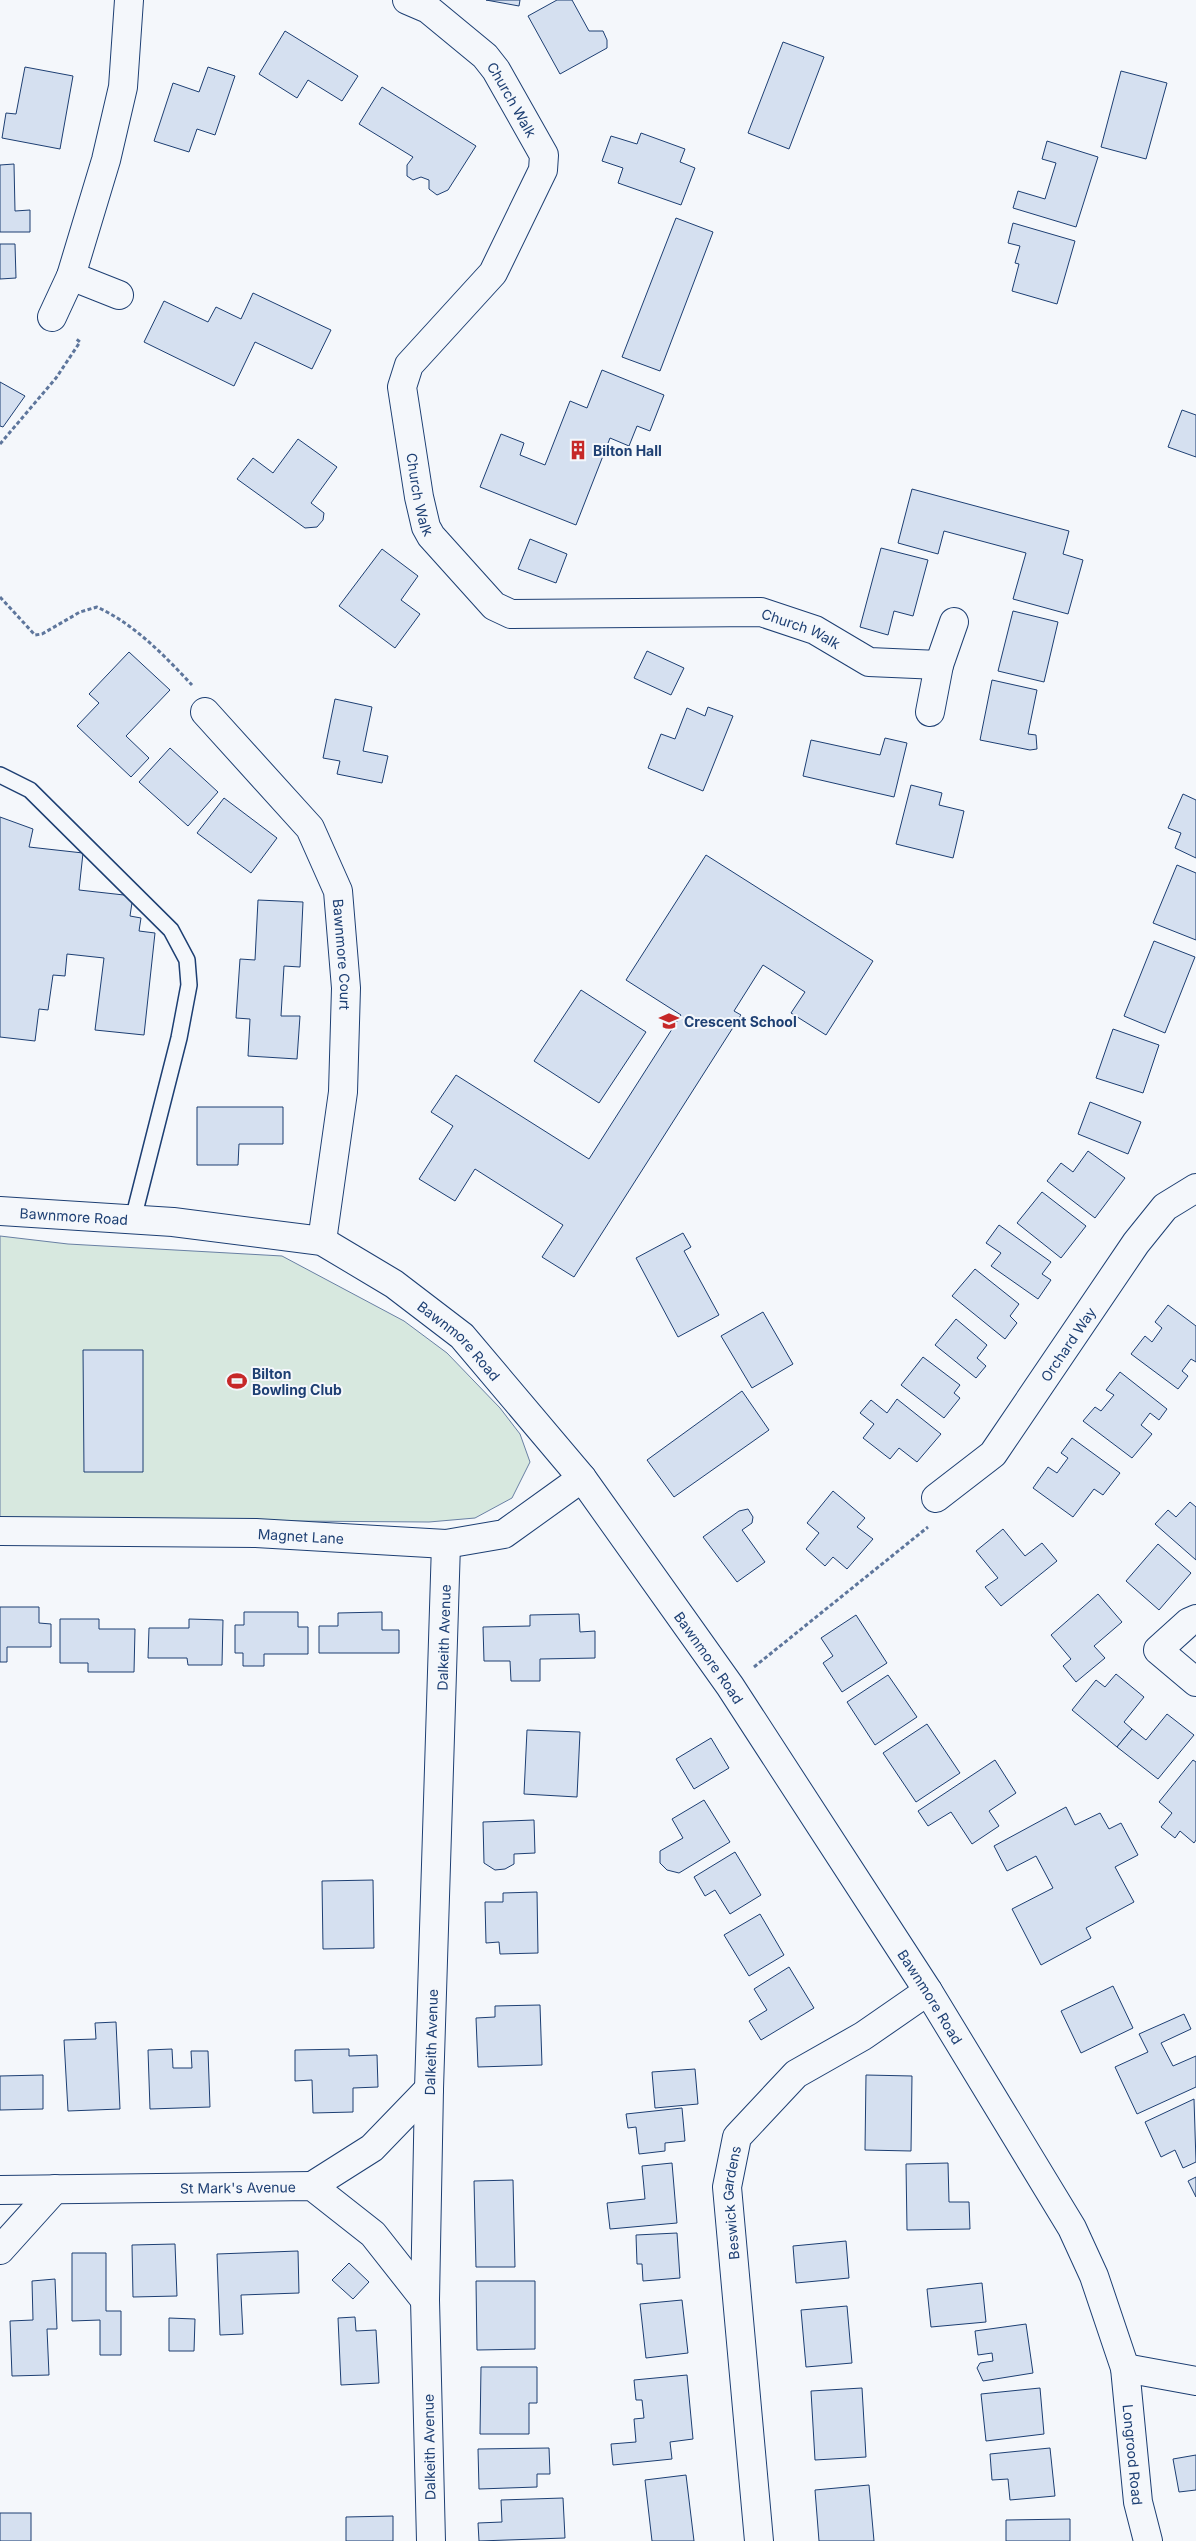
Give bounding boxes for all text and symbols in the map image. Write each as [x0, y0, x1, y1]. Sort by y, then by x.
street label: Church Walk [484, 58, 541, 140]
building icon: Bilton Hall [567, 439, 589, 461]
place label: Bilton Hall [593, 442, 662, 459]
street label: Church Walk [404, 452, 438, 539]
street label: Church Walk [759, 604, 844, 652]
street label: Bawnmore Court [330, 898, 355, 1011]
school or university icon: Crescent School [658, 1010, 680, 1032]
place label: Crescent School [684, 1013, 797, 1030]
street label: Bawnmore Road [19, 1204, 128, 1228]
street label: Bawnmore Road [415, 1297, 504, 1384]
street label: Orchard Way [1036, 1303, 1099, 1384]
place label: Bilton Bowling Club [252, 1365, 342, 1398]
sports icon: Bilton Bowling Club [226, 1370, 248, 1392]
street label: Magnet Lane [257, 1525, 345, 1547]
street label: Dalkeith Avenue [433, 1584, 453, 1691]
street label: Bawnmore Road [671, 1608, 747, 1707]
street label: Bawnmore Road [895, 1946, 967, 2047]
street label: Dalkeith Avenue [420, 1989, 441, 2095]
street label: Beswick Gardens [718, 2144, 744, 2260]
street label: St Mark's Avenue [180, 2178, 296, 2196]
street label: Dalkeith Avenue [420, 2394, 438, 2500]
street label: Longrood Road [1120, 2403, 1147, 2506]

